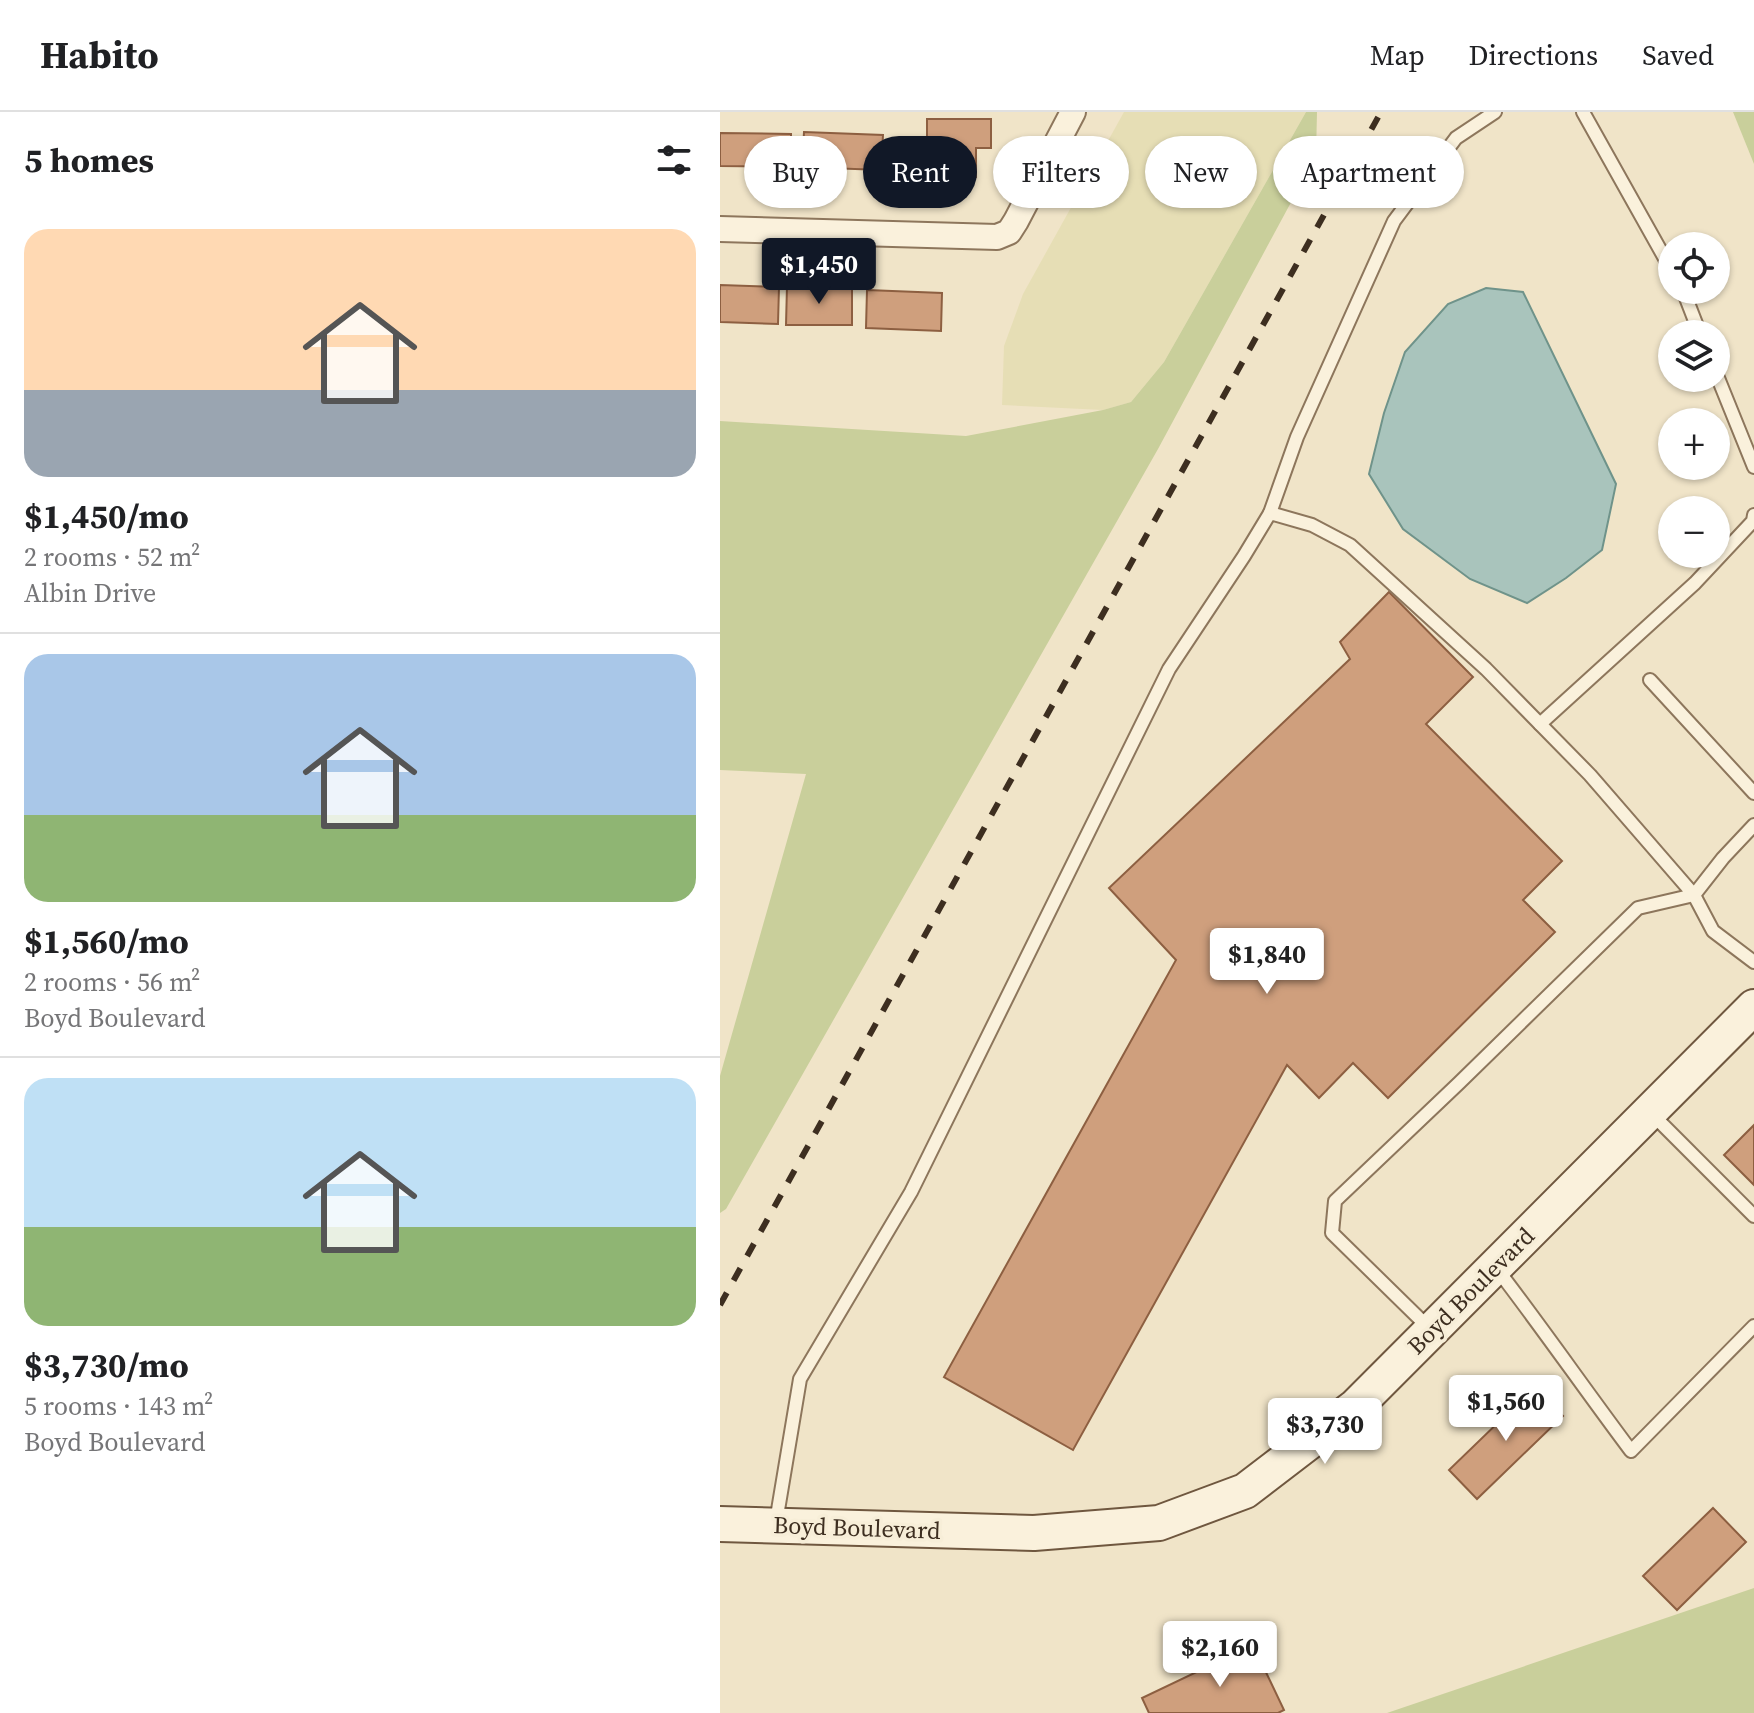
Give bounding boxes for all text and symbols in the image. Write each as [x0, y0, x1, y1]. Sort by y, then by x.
text: Habito [40, 29, 159, 81]
text: Map [1370, 36, 1425, 74]
text: Directions [1469, 36, 1598, 74]
text: Saved [1642, 36, 1714, 74]
chip: Buy [744, 136, 847, 208]
chip: Rent [863, 136, 977, 208]
chip: Filters [993, 136, 1129, 208]
chip: New [1145, 136, 1257, 208]
chip: Apartment [1273, 136, 1464, 208]
text: 5 homes [24, 137, 154, 183]
icon: filters [652, 138, 696, 182]
map controls [1658, 232, 1730, 568]
button: locate [1658, 232, 1730, 304]
pin: $1,450 [754, 238, 884, 306]
text: $1,450 [780, 246, 858, 282]
icon: home [288, 281, 432, 425]
button: layers [1658, 320, 1730, 392]
button: + [1658, 408, 1730, 480]
text: $1,450/mo [24, 493, 189, 539]
button: − [1658, 496, 1730, 568]
text: 2 rooms · 52 m² [24, 539, 200, 575]
text: Albin Drive [24, 575, 156, 611]
icon: home [288, 706, 432, 850]
text: $1,560/mo [24, 918, 189, 964]
pin: $1,840 [1202, 928, 1332, 996]
text: $1,840 [1228, 936, 1306, 972]
text: 2 rooms · 56 m² [24, 964, 200, 1000]
text: Boyd Boulevard [24, 1000, 206, 1036]
icon: home [288, 1130, 432, 1274]
street label: Boyd Boulevard [1400, 1219, 1542, 1362]
text: $3,730/mo [24, 1342, 189, 1388]
pin: $1,560 [1441, 1375, 1571, 1443]
text: $1,560 [1467, 1383, 1545, 1419]
text: 5 rooms · 143 m² [24, 1388, 213, 1424]
pin: $3,730 [1260, 1398, 1390, 1466]
text: $3,730 [1286, 1406, 1364, 1442]
text: Boyd Boulevard [24, 1424, 206, 1460]
street label: Boyd Boulevard [773, 1508, 942, 1547]
pin: $2,160 [1155, 1621, 1285, 1689]
text: $2,160 [1181, 1629, 1259, 1665]

